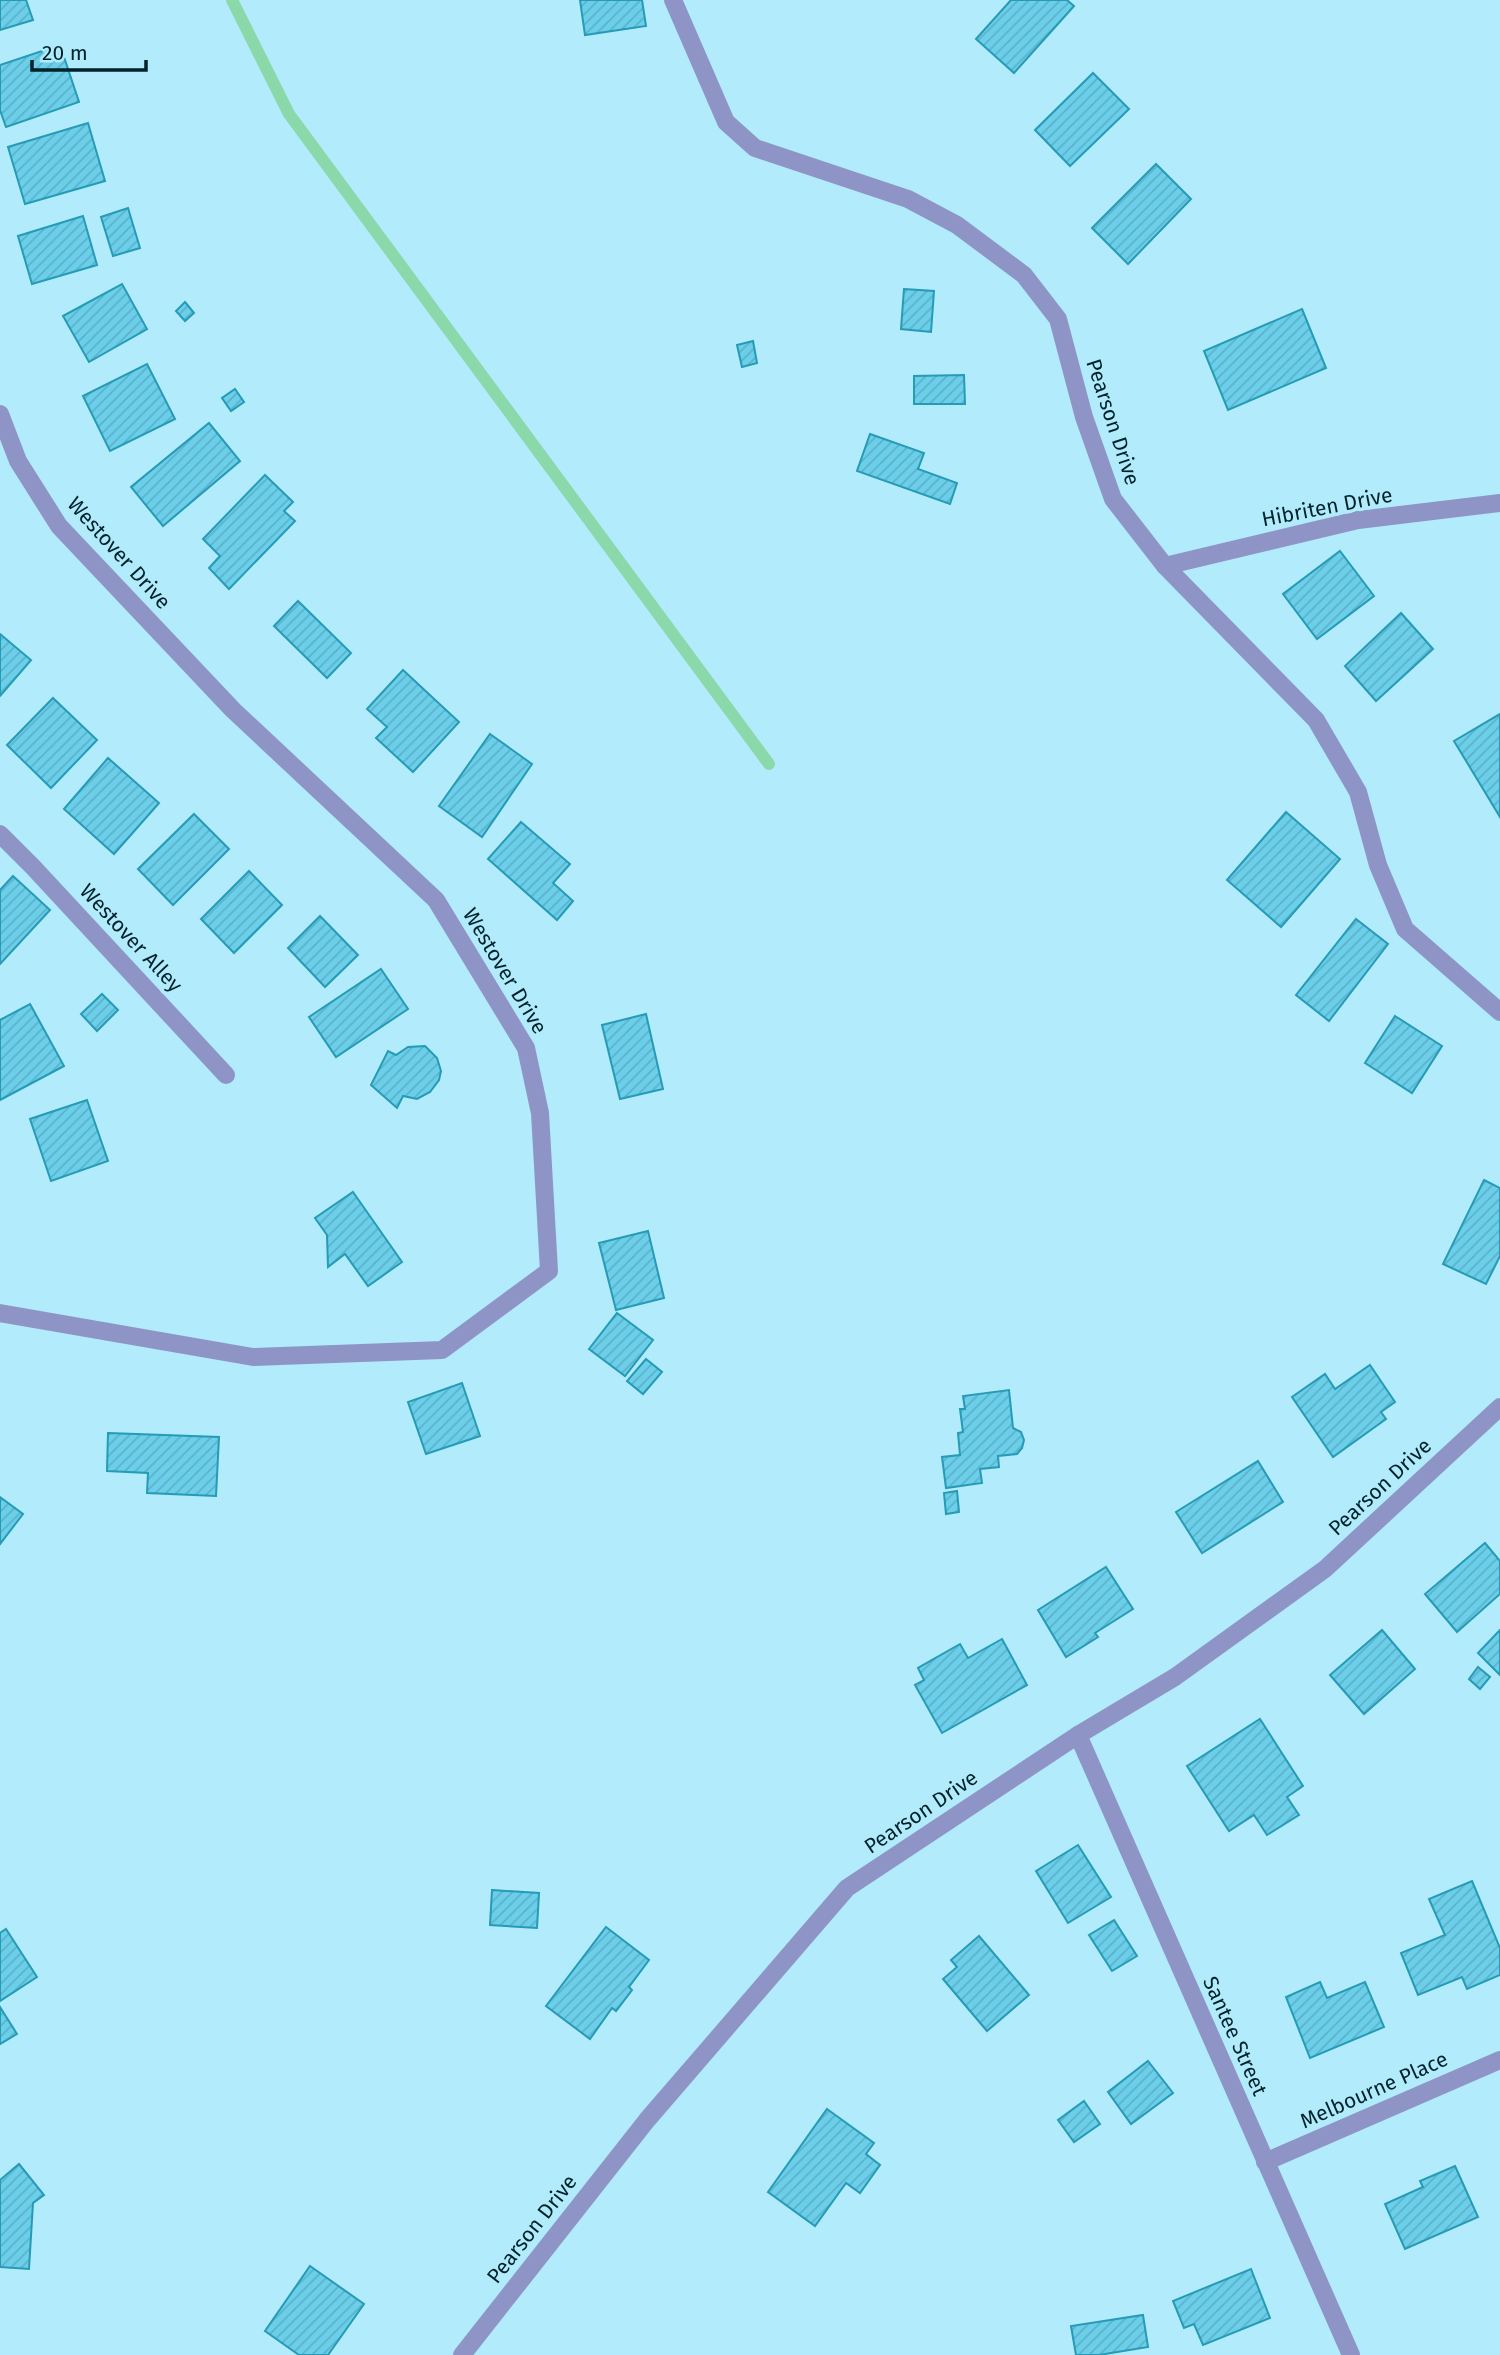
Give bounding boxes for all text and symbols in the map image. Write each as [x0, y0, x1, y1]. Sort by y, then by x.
scale bar [32, 28, 145, 72]
text: 20 m [42, 40, 88, 66]
street label: Pearson Drive [1080, 356, 1146, 488]
street label: Hibriten Drive [1259, 482, 1395, 532]
street label: Westover Drive [62, 491, 176, 615]
street label: Westover Alley [74, 878, 188, 998]
street label: Westover Drive [457, 903, 553, 1039]
street label: Pearson Drive [1323, 1433, 1437, 1541]
street label: Pearson Drive [859, 1765, 983, 1859]
street label: Santee Street [1197, 1972, 1273, 2100]
street label: Melbourne Place [1296, 2046, 1452, 2134]
street label: Pearson Drive [481, 2169, 583, 2289]

